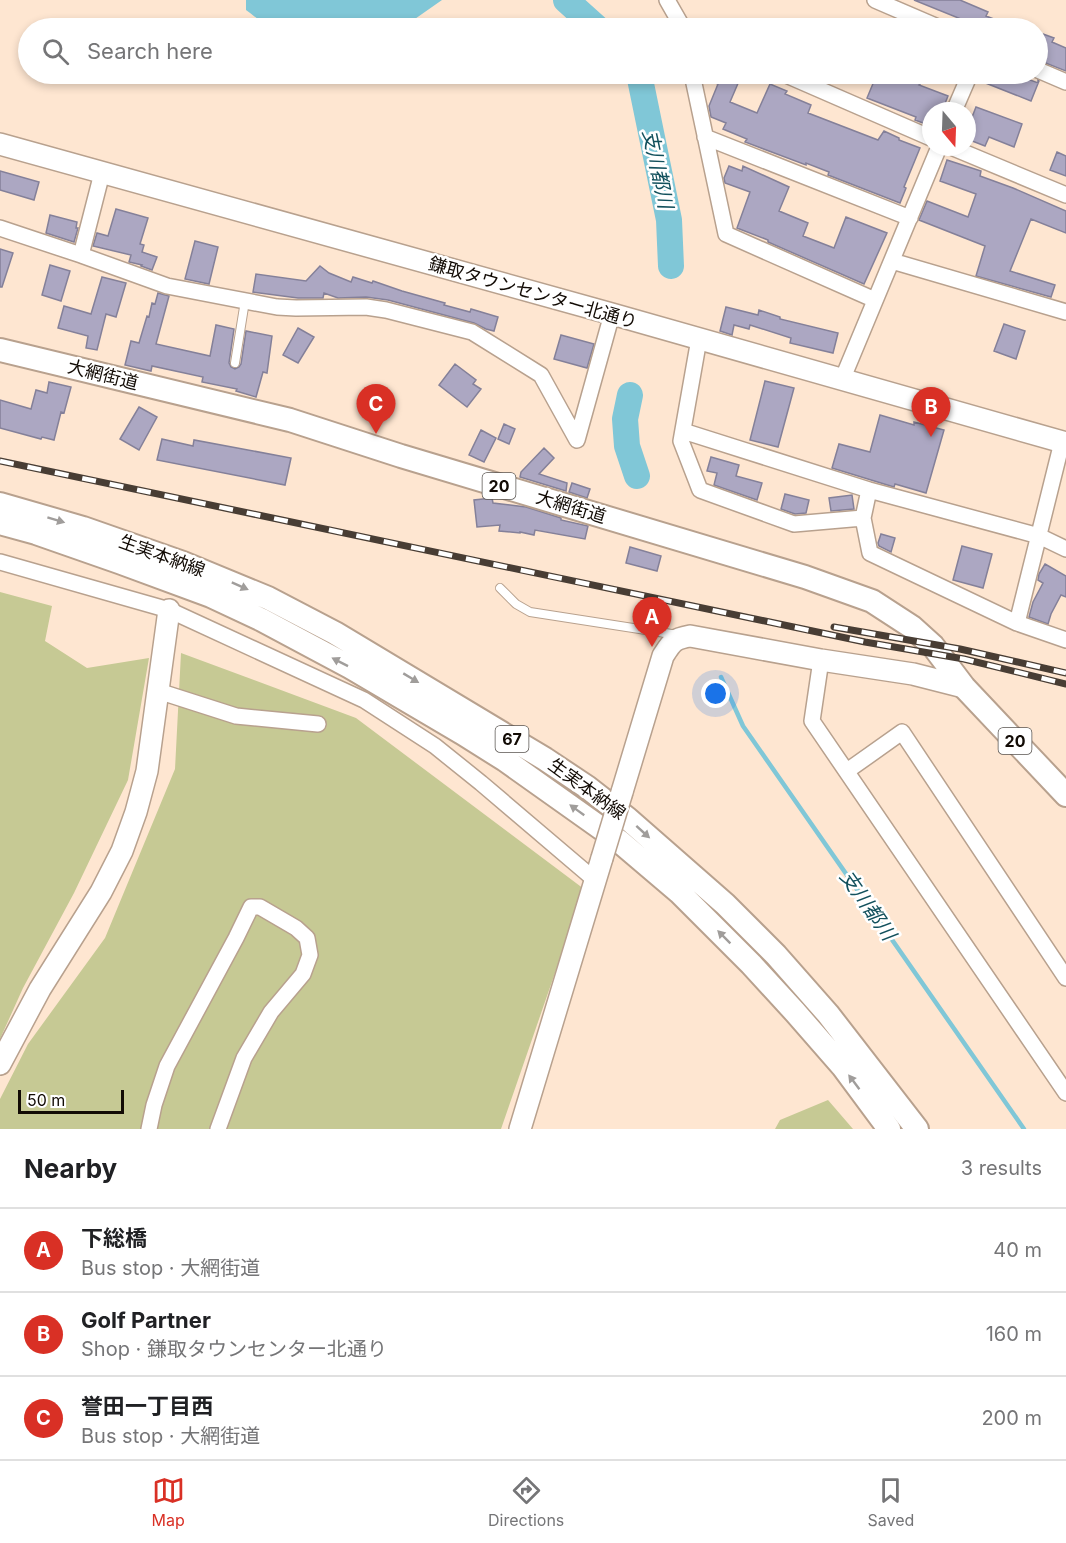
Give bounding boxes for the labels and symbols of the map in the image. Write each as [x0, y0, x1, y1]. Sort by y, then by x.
north arrow [922, 102, 976, 156]
water label: 支川都川 [638, 127, 678, 213]
street label: 鎌取タウンセンター北通り [426, 253, 640, 332]
street label: 大網街道 [66, 356, 141, 393]
pin: C [356, 384, 395, 434]
pin: B [912, 388, 950, 437]
road number: 20 [482, 473, 516, 499]
street label: 大網街道 [534, 486, 609, 527]
one-way arrow [47, 516, 65, 525]
street label: 生実本納線 [116, 530, 208, 581]
one-way arrow [231, 581, 249, 591]
pin: A [632, 598, 672, 647]
one-way arrow [332, 657, 349, 667]
one-way arrow [403, 673, 419, 684]
your location [701, 679, 730, 708]
road number: 67 [496, 726, 528, 752]
road number: 20 [998, 728, 1032, 754]
street label: 生実本納線 [545, 754, 630, 824]
one-way arrow [569, 804, 585, 816]
one-way arrow [635, 825, 650, 838]
water label: 支川都川 [835, 865, 902, 946]
one-way arrow [717, 930, 731, 945]
one-way arrow [849, 1075, 861, 1090]
scale bar [18, 1087, 124, 1114]

